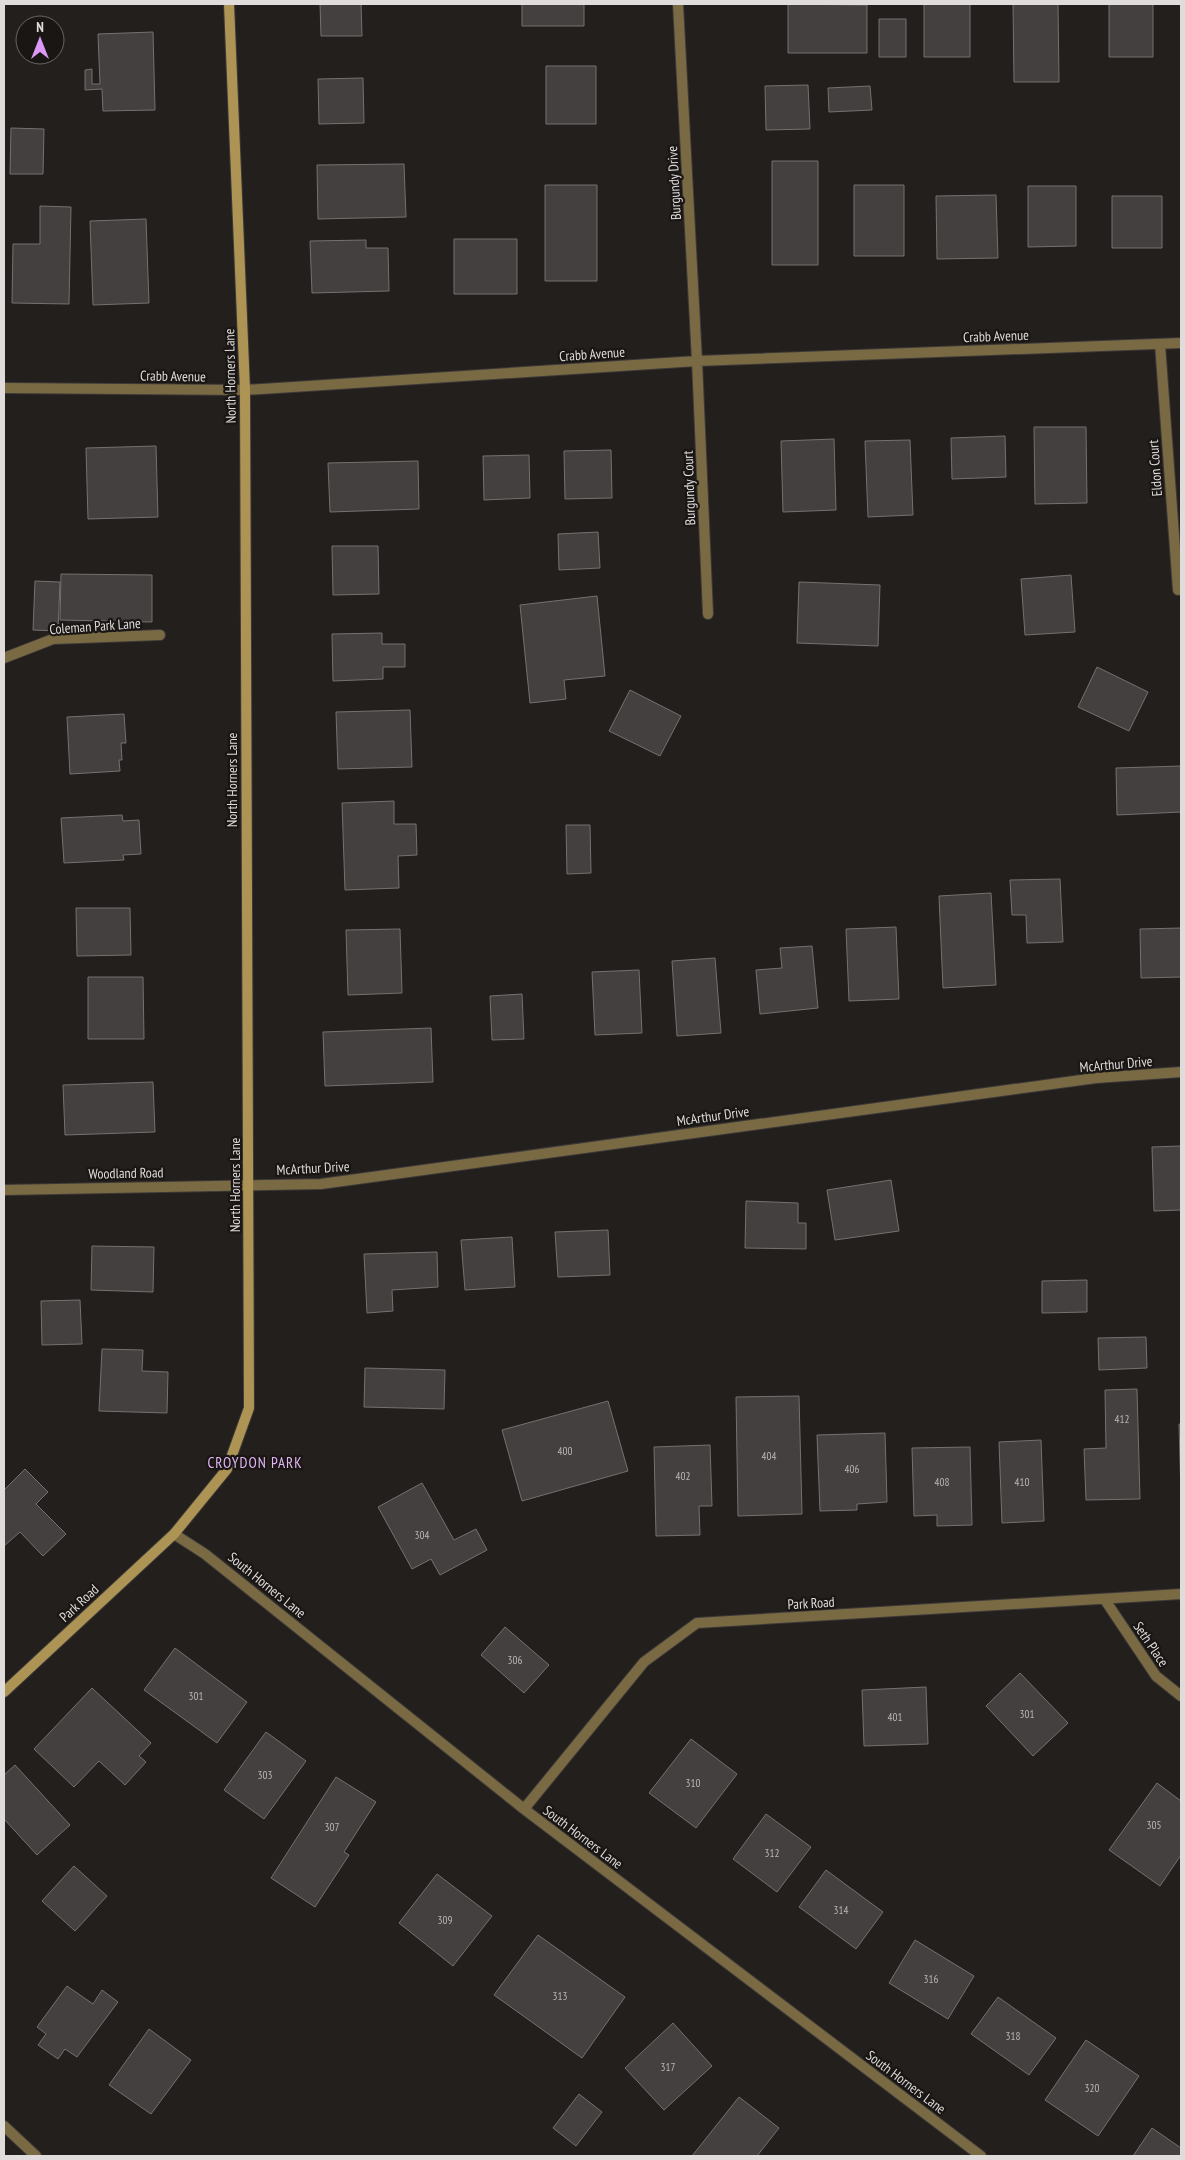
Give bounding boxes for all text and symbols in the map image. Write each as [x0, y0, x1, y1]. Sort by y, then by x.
north arrow [15, 15, 65, 65]
text: N [36, 18, 44, 36]
street label: Burgundy Drive [663, 145, 685, 220]
street label: Crabb Avenue [963, 326, 1029, 346]
street label: North Horners Lane [220, 328, 240, 424]
street label: Crabb Avenue [559, 343, 626, 365]
street label: Crabb Avenue [140, 366, 206, 386]
street label: Eldon Court [1144, 439, 1166, 497]
street label: Burgundy Court [679, 450, 699, 526]
street label: Coleman Park Lane [49, 614, 141, 638]
street label: North Horners Lane [223, 732, 241, 827]
street label: McArthur Drive [1079, 1052, 1153, 1076]
street label: McArthur Drive [676, 1102, 751, 1130]
street label: North Horners Lane [226, 1137, 244, 1232]
street label: McArthur Drive [276, 1157, 350, 1179]
street label: Woodland Road [88, 1163, 164, 1183]
house number: 412 [1115, 1412, 1129, 1426]
house number: 400 [558, 1444, 572, 1458]
house number: 404 [762, 1449, 776, 1463]
district label: CROYDON PARK [207, 1453, 303, 1472]
house number: 406 [845, 1462, 859, 1476]
house number: 402 [676, 1469, 690, 1483]
house number: 408 [935, 1475, 949, 1489]
house number: 410 [1015, 1475, 1029, 1489]
house number: 304 [415, 1528, 429, 1542]
street label: South Horners Lane [224, 1548, 310, 1622]
street label: Park Road [56, 1580, 102, 1626]
street label: Park Road [787, 1593, 835, 1613]
street label: Seth Place [1129, 1618, 1173, 1670]
house number: 306 [508, 1653, 522, 1667]
house number: 301 [189, 1689, 203, 1703]
house number: 301 [1020, 1707, 1034, 1721]
house number: 401 [888, 1710, 902, 1724]
house number: 303 [258, 1768, 272, 1782]
house number: 310 [686, 1776, 700, 1790]
street label: South Horners Lane [540, 1801, 627, 1873]
house number: 305 [1147, 1818, 1161, 1832]
house number: 307 [325, 1820, 339, 1834]
house number: 312 [765, 1846, 779, 1860]
house number: 314 [834, 1903, 848, 1917]
house number: 309 [438, 1913, 452, 1927]
house number: 316 [924, 1972, 938, 1986]
house number: 313 [553, 1989, 567, 2003]
house number: 318 [1006, 2029, 1020, 2043]
street label: South Horners Lane [863, 2046, 950, 2118]
house number: 317 [661, 2060, 675, 2074]
house number: 320 [1085, 2081, 1099, 2095]

